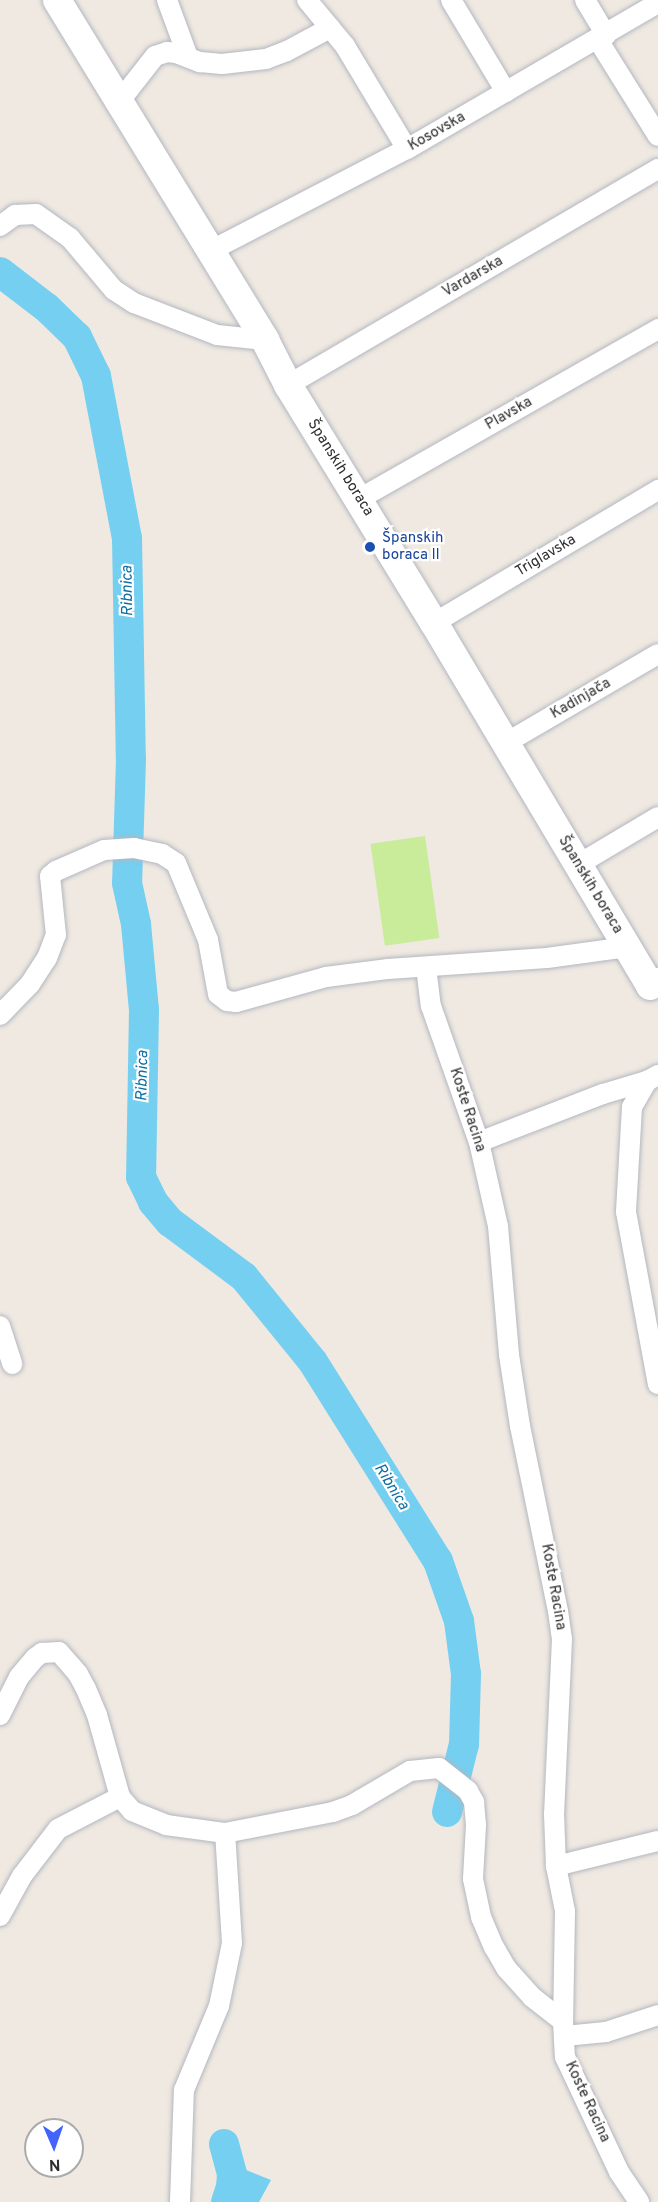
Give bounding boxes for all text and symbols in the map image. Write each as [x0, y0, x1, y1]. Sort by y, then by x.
street label: Kosovska [405, 109, 469, 155]
street label: Vardarska [439, 252, 507, 302]
street label: Plavska [482, 393, 536, 435]
street label: Španskih boraca [303, 416, 377, 520]
place label: Španskih boraca II [382, 529, 443, 564]
street label: Triglavska [513, 531, 579, 581]
marker: Španskih boraca II [363, 540, 377, 554]
water label: Ribnica [118, 565, 138, 617]
street label: Kadinjača [548, 675, 614, 723]
street label: Španskih boraca [554, 833, 626, 937]
water label: Ribnica [133, 1050, 153, 1102]
street label: Koste Racina [445, 1066, 489, 1154]
water label: Ribnica [369, 1460, 413, 1514]
street label: Koste Racina [537, 1542, 569, 1632]
street label: Koste Racina [560, 2059, 614, 2145]
north arrow [24, 2118, 84, 2178]
text: N [48, 2154, 61, 2174]

